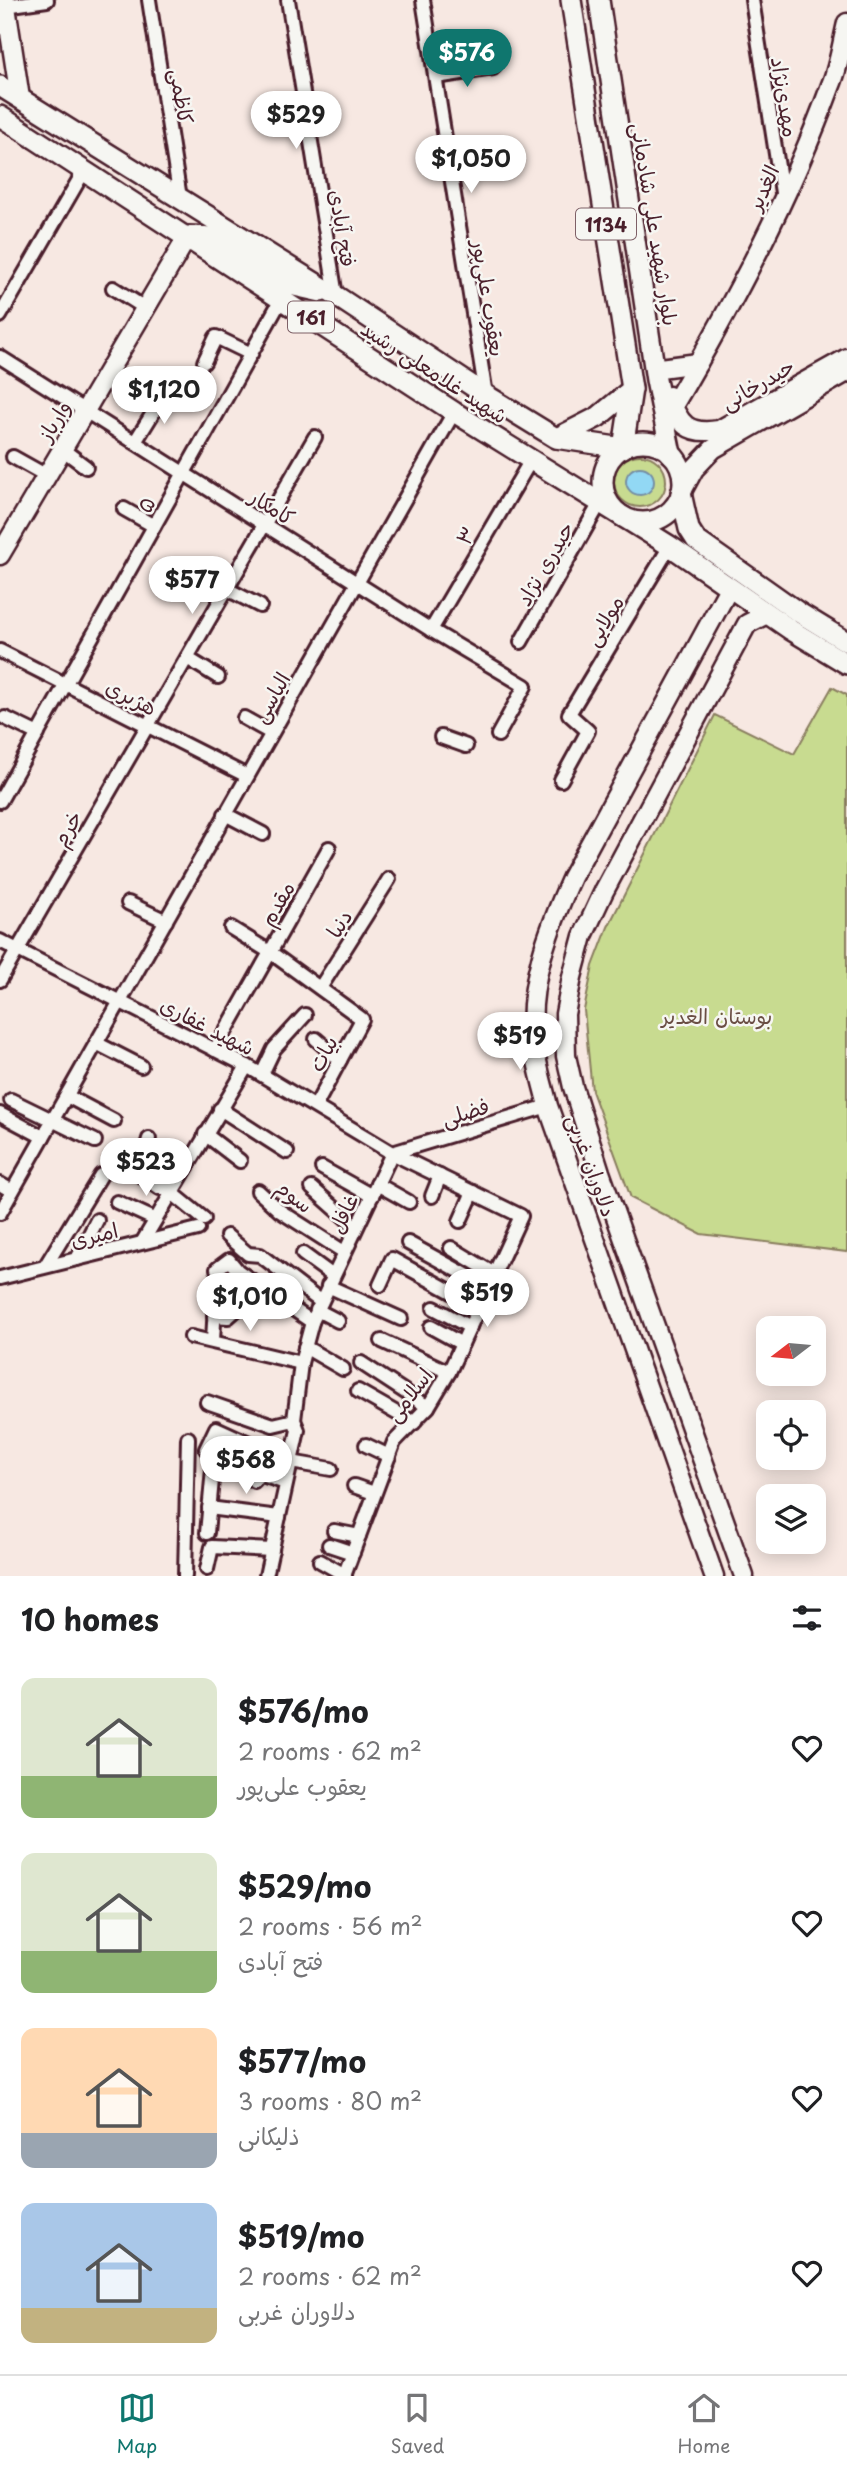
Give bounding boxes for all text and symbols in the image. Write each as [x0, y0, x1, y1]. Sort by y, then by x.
pin: $576 [426, 29, 508, 89]
text: $576 [439, 34, 495, 69]
street label: مهدی‌نژاد [764, 54, 808, 140]
street label: کاظمی [163, 66, 203, 126]
pin: $529 [255, 92, 337, 151]
text: $529 [267, 96, 325, 131]
street label: بلوار شهید علی شادمانی [624, 120, 688, 328]
pin: $1,050 [414, 136, 528, 195]
text: $1,050 [431, 140, 511, 175]
street label: الغدیر [737, 159, 786, 217]
street label: فتح آبادی [322, 187, 366, 269]
road number: 1134 [576, 208, 636, 240]
street label: یعقوب علی‌پور [465, 235, 515, 359]
road number: 161 [288, 302, 334, 332]
street label: شهید غلامعلی رشید [355, 311, 515, 431]
street label: حیدرخانی [714, 349, 800, 417]
pin: $1,120 [107, 366, 221, 426]
text: $1,120 [128, 371, 200, 406]
street label: وارباز [27, 393, 78, 448]
street label: کامکار [242, 479, 302, 532]
street label: ۵ [127, 490, 163, 518]
street label: حیدری نژاد [507, 515, 581, 611]
street label: ۳ [447, 519, 483, 551]
pin: $577 [151, 556, 233, 616]
text: $577 [165, 561, 219, 596]
street label: مولایی [575, 588, 631, 652]
street label: الیاسی [243, 666, 297, 728]
street label: هژبری [101, 670, 163, 722]
street label: خرم [43, 804, 91, 853]
street label: مقدم [250, 875, 303, 932]
street label: دنیا [317, 903, 359, 943]
street label: شهید غفاری [155, 988, 261, 1062]
park label: بوستان الغدیر [660, 999, 772, 1031]
pin: $519 [479, 1012, 561, 1072]
text: $519 [493, 1017, 547, 1052]
street label: بیات [299, 1029, 345, 1077]
street label: فضلی [437, 1089, 493, 1133]
street label: دلاوران غربی [560, 1109, 626, 1221]
pin: $523 [105, 1138, 187, 1198]
text: $523 [116, 1143, 176, 1178]
street label: سوم [268, 1170, 321, 1221]
street label: غافل [319, 1188, 365, 1238]
street label: امیری [67, 1213, 121, 1255]
pin: $519 [446, 1270, 528, 1329]
pin: $1,010 [193, 1274, 307, 1333]
text: $519 [460, 1274, 514, 1309]
text: $1,010 [212, 1278, 288, 1313]
north arrow [756, 1316, 826, 1386]
map controls [756, 1316, 826, 1554]
street label: اسلامی [377, 1360, 439, 1428]
button: locate [756, 1400, 826, 1470]
pin: $568 [205, 1436, 287, 1496]
text: $568 [216, 1441, 276, 1476]
button: layers [756, 1484, 826, 1554]
text: 10 homes [21, 1596, 159, 1641]
icon: filters [788, 1599, 826, 1637]
text: $576/mo [238, 1688, 369, 1733]
icon: home [77, 1706, 161, 1790]
icon: heart [788, 1729, 826, 1767]
text: 2 rooms · 62 m² [238, 1733, 422, 1768]
text: یعقوب علی‌پور [238, 1768, 367, 1803]
text: $529/mo [238, 1863, 371, 1908]
icon: home [77, 1881, 161, 1965]
icon: heart [788, 1904, 826, 1942]
text: 2 rooms · 56 m² [238, 1908, 423, 1943]
text: فتح آبادی [238, 1943, 323, 1978]
text: $577/mo [238, 2038, 366, 2083]
icon: home [77, 2056, 161, 2140]
icon: heart [788, 2079, 826, 2117]
text: 3 rooms · 80 m² [238, 2083, 422, 2118]
text: ذلیکانی [238, 2118, 300, 2153]
text: $519/mo [238, 2213, 364, 2258]
icon: home [77, 2231, 161, 2315]
icon: heart [788, 2254, 826, 2292]
text: 2 rooms · 62 m² [238, 2258, 422, 2293]
text: دلاوران غربی [238, 2293, 356, 2328]
tab: Map [117, 2389, 157, 2459]
tab: Saved [390, 2389, 444, 2459]
tab: Home [678, 2389, 730, 2459]

